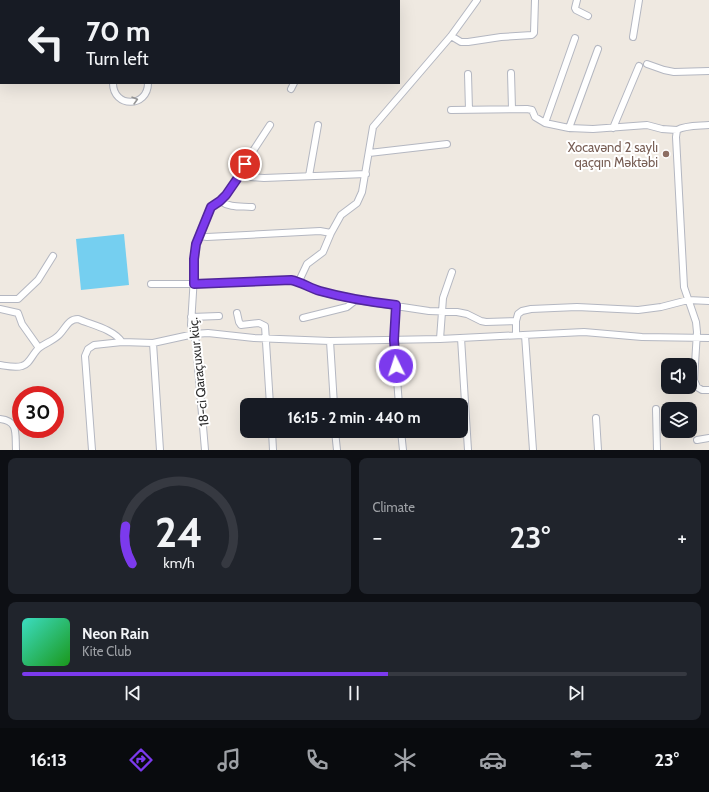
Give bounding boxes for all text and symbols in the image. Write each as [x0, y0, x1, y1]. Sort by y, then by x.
text: 70 m [86, 14, 150, 48]
icon: left [20, 16, 72, 68]
text: Turn left [86, 48, 149, 70]
one-way arrow [131, 96, 138, 105]
place label: Xocavənd 2 saylı qaçqın Məktəbi [568, 139, 658, 170]
pin [228, 147, 262, 181]
marker: Xocavənd 2 saylı qaçqın Məktəbi [661, 149, 671, 159]
icon: arrive [234, 153, 256, 175]
street label: 18-ci Qaraçuxur küç. [184, 316, 212, 427]
position arrow [375, 345, 417, 387]
map controls [661, 358, 697, 438]
button: sound [661, 358, 697, 394]
speed limit sign: 30 [12, 386, 64, 438]
button: layers [661, 402, 697, 438]
text: 16:15 · 2 min · 440 m [287, 409, 421, 427]
text: Climate [373, 499, 415, 515]
text: 24 [155, 507, 203, 557]
text: 23° [509, 519, 550, 556]
text: − [373, 524, 382, 551]
text: + [677, 524, 687, 551]
text: km/h [164, 554, 195, 572]
text: Neon Rain [82, 625, 149, 643]
text: Kite Club [82, 643, 131, 659]
icon: previous [122, 682, 144, 704]
icon: pause [343, 682, 365, 704]
icon: next [565, 682, 587, 704]
icon: directions [127, 746, 155, 774]
icon: music [215, 746, 243, 774]
icon: phone [303, 746, 331, 774]
icon: climate [391, 746, 419, 774]
icon: car [479, 746, 507, 774]
icon: filters [567, 746, 595, 774]
text: 16:13 [30, 749, 67, 771]
text: 23° [655, 749, 679, 771]

